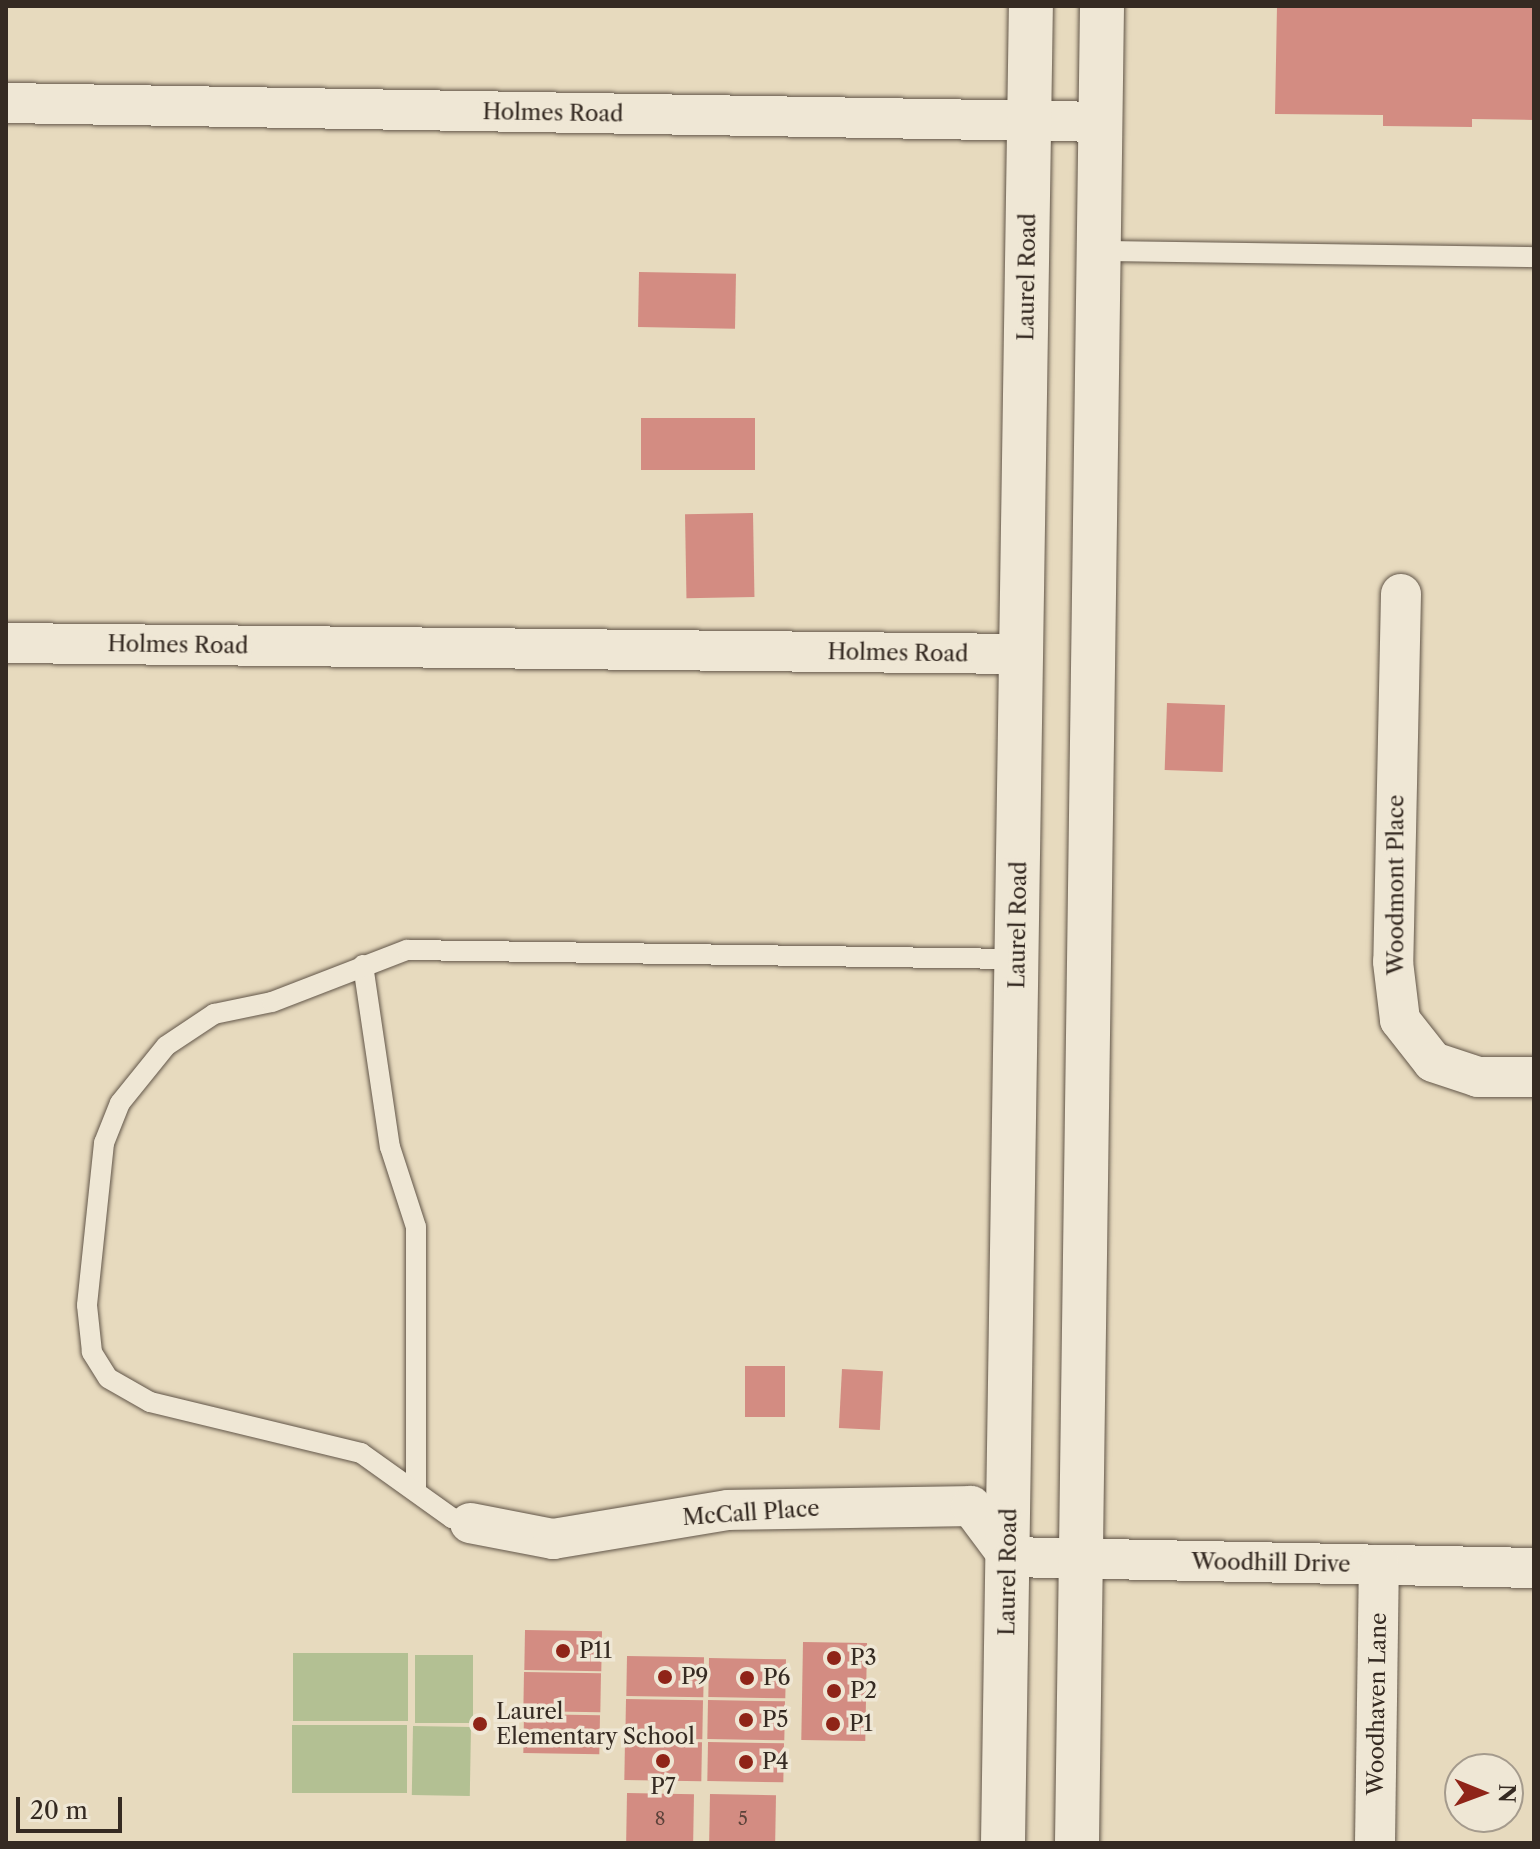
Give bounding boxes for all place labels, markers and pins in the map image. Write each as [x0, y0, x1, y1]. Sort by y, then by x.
place label: P11 [579, 1638, 612, 1664]
marker: P11 [554, 1642, 572, 1660]
place label: P3 [850, 1645, 877, 1671]
marker: P3 [825, 1649, 843, 1667]
place label: P9 [681, 1664, 708, 1690]
place label: P6 [763, 1665, 790, 1691]
marker: P9 [656, 1668, 674, 1686]
marker: P6 [738, 1669, 756, 1687]
place label: P2 [850, 1678, 877, 1704]
marker: P2 [825, 1682, 843, 1700]
place label: Laurel Elementary School [496, 1698, 695, 1750]
place label: P5 [762, 1707, 788, 1733]
marker: P5 [737, 1711, 755, 1729]
place label: P1 [849, 1711, 873, 1737]
marker: Laurel Elementary School [471, 1715, 489, 1733]
marker: P1 [824, 1715, 842, 1733]
place label: P4 [762, 1749, 789, 1775]
marker: P7 [654, 1752, 672, 1770]
marker: P4 [737, 1753, 755, 1771]
place label: P7 [650, 1774, 676, 1800]

